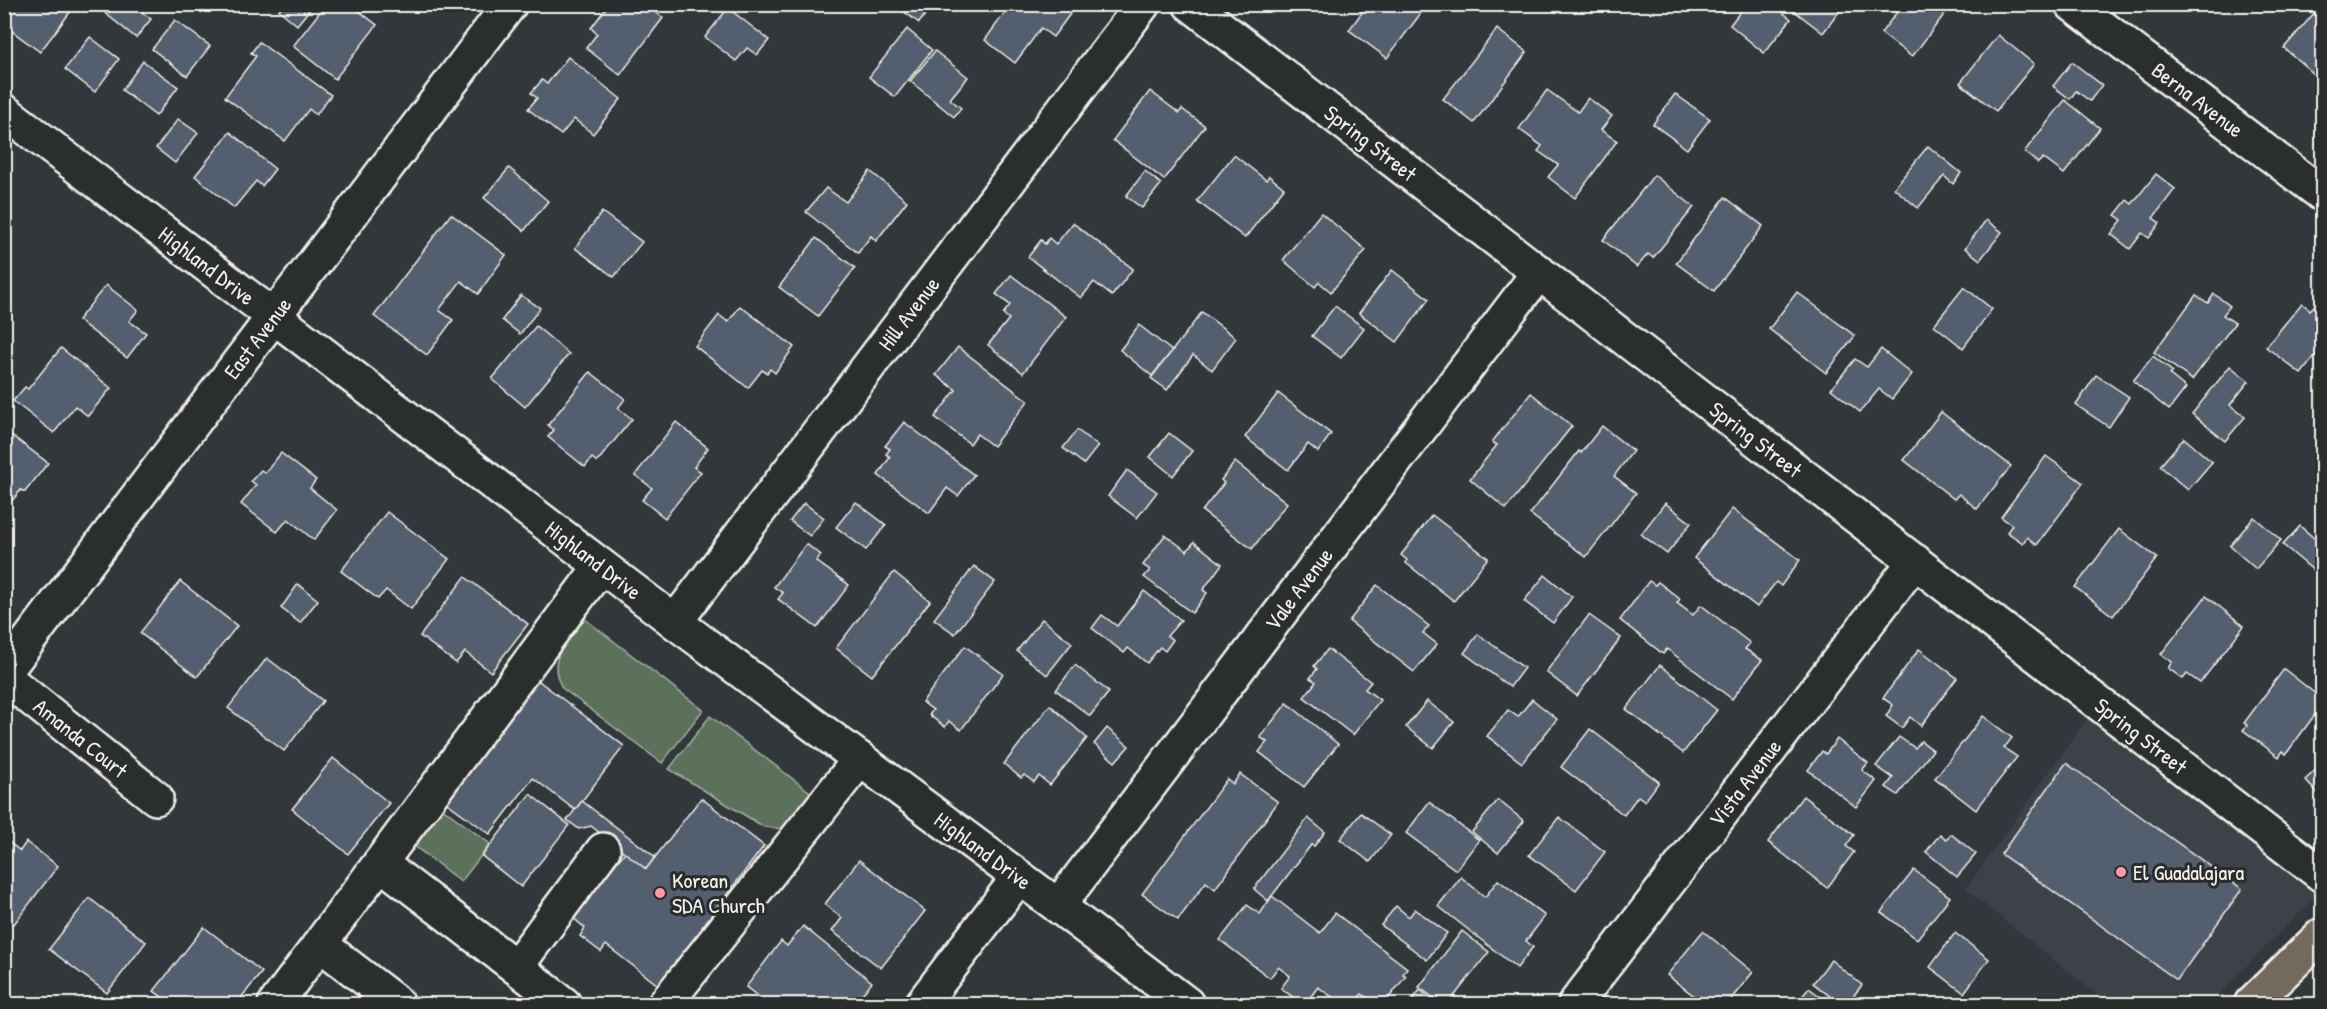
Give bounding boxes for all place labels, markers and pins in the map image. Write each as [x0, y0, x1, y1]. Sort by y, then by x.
place label: El Guadalajara [2133, 857, 2245, 887]
place label: Korean SDA Church [672, 865, 765, 920]
marker: El Guadalajara [2114, 865, 2128, 879]
marker: Korean SDA Church [653, 886, 667, 900]

